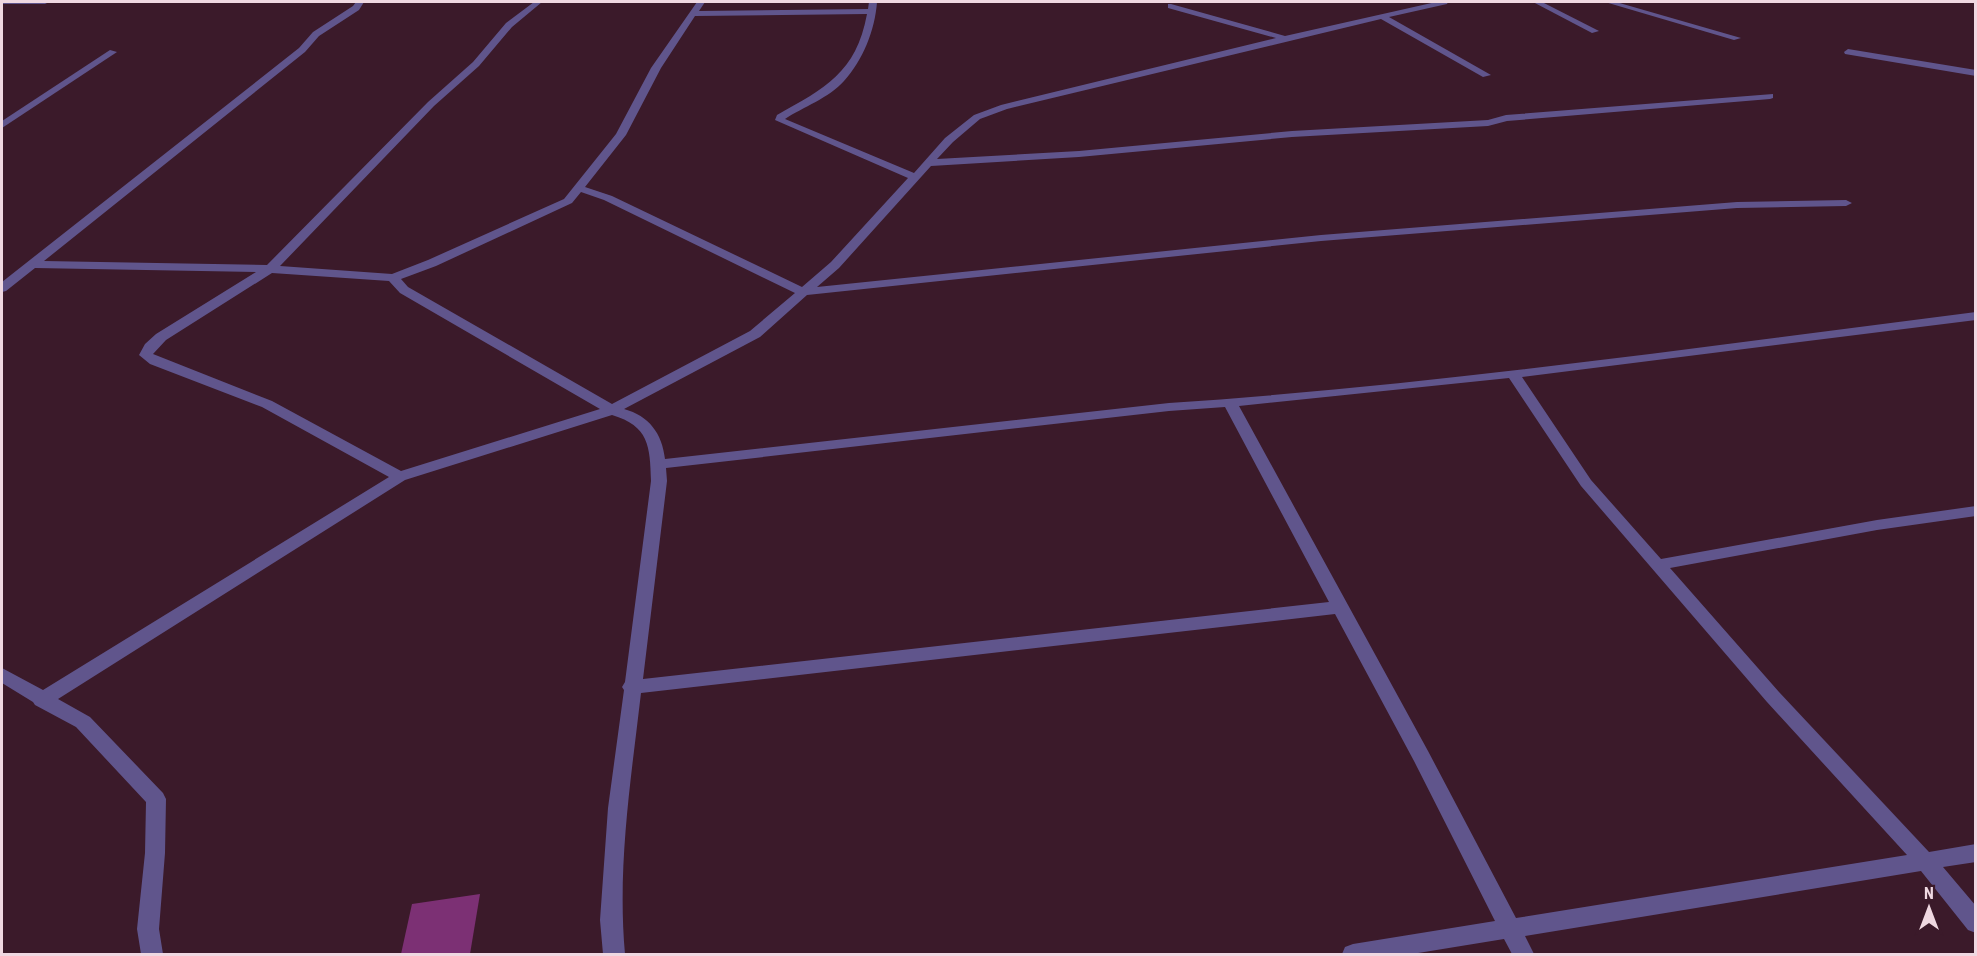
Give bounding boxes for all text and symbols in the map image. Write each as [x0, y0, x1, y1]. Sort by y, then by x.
north arrow [1899, 878, 1959, 938]
text: N [1924, 884, 1934, 903]

